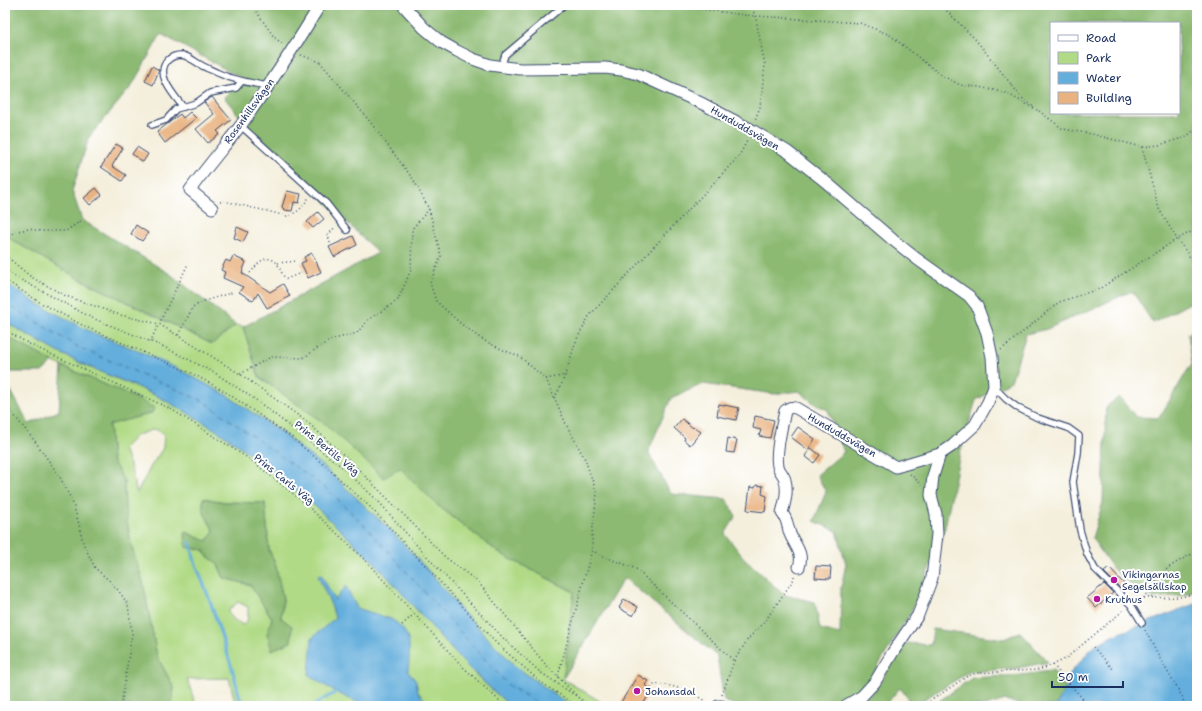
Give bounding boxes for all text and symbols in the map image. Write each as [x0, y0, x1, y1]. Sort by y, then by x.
legend [1050, 22, 1180, 114]
text: Road [1086, 30, 1117, 46]
text: Park [1086, 50, 1112, 66]
text: Water [1086, 70, 1122, 86]
street label: Rosenhillsvägen [221, 76, 277, 146]
text: Building [1086, 90, 1132, 106]
street label: Hunduddsvägen [708, 103, 782, 153]
street label: Hunduddsvägen [805, 410, 879, 460]
street label: Prins Bertils Väg [292, 418, 362, 478]
street label: Prins Carls Väg [251, 451, 317, 507]
place label: Vikingarnas Segelsällskap [1122, 568, 1187, 593]
marker: Vikingarnas Segelsällskap [1109, 575, 1119, 585]
place label: Kruthus [1105, 593, 1142, 606]
marker: Kruthus [1092, 594, 1102, 604]
scale bar [1052, 663, 1123, 689]
text: 50 m [1058, 669, 1088, 685]
place label: Johansdal [645, 685, 696, 698]
marker: Johansdal [632, 686, 642, 696]

